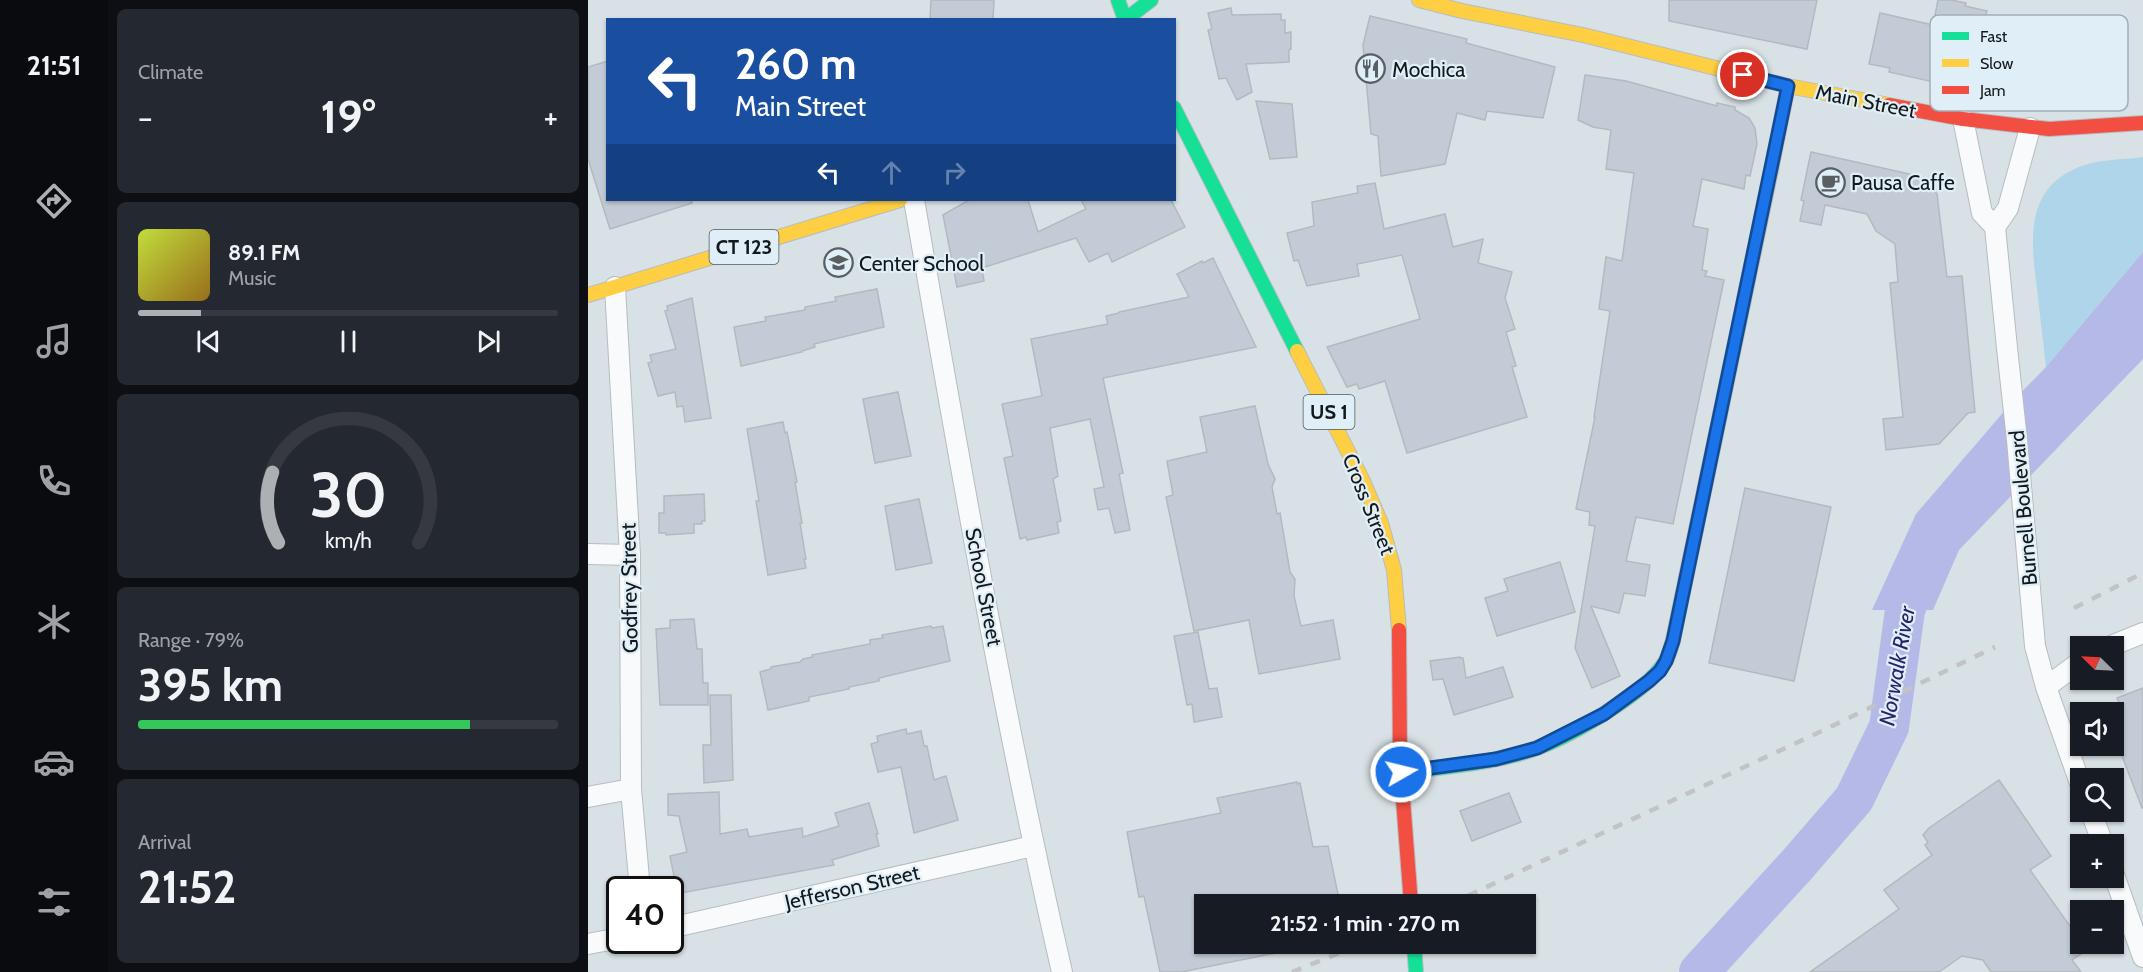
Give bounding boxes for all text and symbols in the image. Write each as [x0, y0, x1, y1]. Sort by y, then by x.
legend [1930, 15, 2128, 111]
text: Fast [1980, 27, 2008, 46]
text: 260 m [735, 38, 856, 90]
icon: left [636, 42, 714, 120]
text: 21:51 [27, 49, 81, 82]
pin [1717, 49, 1768, 100]
restaurant icon: Mochica [1355, 53, 1387, 85]
text: Slow [1980, 54, 2014, 73]
place label: Mochica [1392, 57, 1465, 82]
icon: arrive [1726, 58, 1759, 91]
text: Climate [138, 60, 203, 84]
street label: Main Street [1814, 79, 1918, 123]
text: Jam [1979, 81, 2006, 100]
text: 19° [321, 90, 375, 144]
text: Main Street [735, 90, 866, 123]
text: − [138, 97, 153, 137]
text: + [543, 97, 558, 137]
icon: left [812, 156, 845, 189]
icon: ahead [875, 156, 908, 189]
icon: right [938, 156, 971, 189]
cafe icon: Pausa Caffe [1814, 166, 1846, 198]
place label: Pausa Caffe [1851, 170, 1955, 195]
icon: directions [33, 180, 75, 222]
road number: CT 123 [710, 230, 778, 264]
text: 89.1 FM [228, 239, 300, 266]
school or university icon: Center School [822, 247, 854, 279]
place label: Center School [859, 251, 984, 276]
text: Music [228, 266, 276, 290]
icon: music [33, 320, 75, 362]
icon: previous [192, 325, 225, 358]
icon: pause [332, 325, 365, 358]
icon: next [472, 325, 505, 358]
road number: US 1 [1304, 395, 1354, 429]
street label: Burnell Boulevard [2004, 429, 2042, 587]
street label: Cross Street [1337, 450, 1401, 558]
text: 30 [309, 457, 387, 533]
icon: phone [33, 460, 75, 502]
street label: Godfrey Street [615, 523, 643, 653]
street label: School Street [960, 526, 1008, 648]
text: km/h [325, 527, 371, 553]
icon: climate [33, 601, 75, 643]
water label: Norwalk River [1873, 603, 1921, 728]
text: Range · 79% [138, 628, 244, 652]
north arrow [2070, 636, 2124, 690]
map controls [2070, 636, 2124, 954]
text: 395 km [138, 658, 283, 712]
button: sound [2070, 702, 2124, 756]
position arrow [1369, 740, 1433, 804]
icon: car [33, 741, 75, 783]
button: search [2070, 768, 2124, 822]
text: Arrival [138, 830, 191, 854]
button: + [2070, 834, 2124, 888]
street label: Jefferson Street [781, 859, 922, 915]
text: 21:52 [138, 860, 236, 914]
speed limit sign: 40 [606, 876, 684, 954]
icon: filters [33, 881, 75, 923]
button: − [2070, 900, 2124, 954]
text: 21:52 · 1 min · 270 m [1270, 910, 1460, 937]

